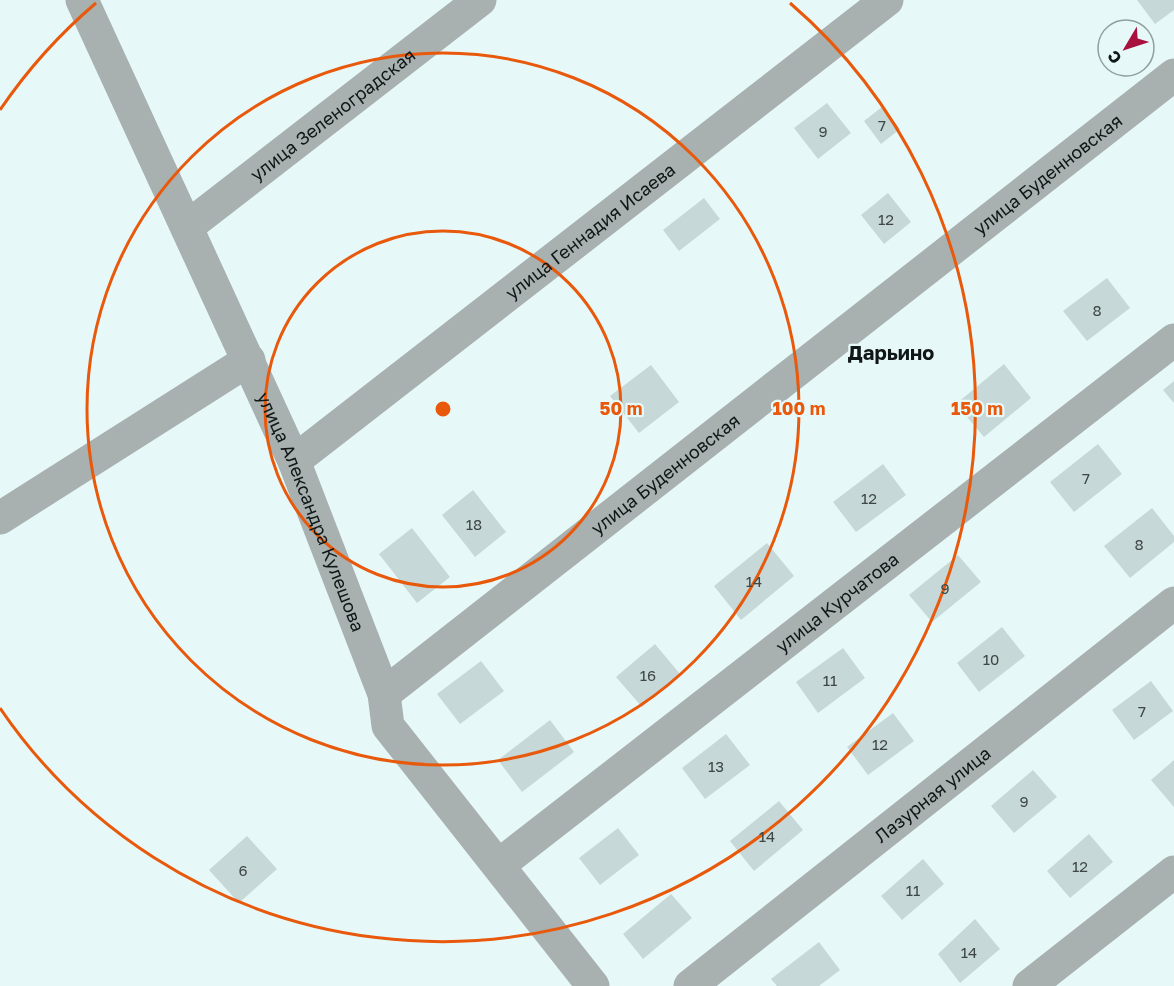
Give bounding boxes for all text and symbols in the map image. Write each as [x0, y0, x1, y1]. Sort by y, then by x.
north arrow [1096, 18, 1156, 78]
street label: улица Зеленоградская [246, 44, 419, 185]
text: С [1103, 47, 1126, 68]
street label: улица Буденновская [969, 109, 1126, 239]
house number: 7 [878, 116, 886, 134]
house number: 9 [818, 122, 828, 140]
street label: улица Геннадия Исаева [501, 158, 679, 304]
house number: 12 [878, 210, 894, 228]
house number: 8 [1092, 301, 1102, 319]
district label: Дарьино [848, 340, 934, 364]
street label: улица Александра Кулешова [253, 389, 370, 635]
text: 50 m [600, 397, 642, 419]
text: 100 m [773, 397, 825, 419]
text: 150 m [951, 397, 1003, 419]
centre of rings [433, 399, 453, 419]
street label: улица Буденновская [586, 409, 744, 539]
house number: 7 [1082, 469, 1090, 487]
house number: 12 [861, 489, 877, 507]
house number: 18 [466, 515, 482, 533]
house number: 8 [1134, 535, 1144, 553]
street label: улица Курчатова [771, 547, 903, 657]
house number: 14 [746, 572, 762, 590]
house number: 9 [940, 579, 950, 597]
house number: 10 [983, 650, 999, 668]
house number: 16 [640, 666, 656, 684]
house number: 11 [823, 671, 837, 689]
house number: 7 [1138, 702, 1146, 720]
house number: 12 [872, 735, 888, 753]
street label: Лазурная улица [870, 742, 995, 847]
house number: 13 [708, 757, 724, 775]
house number: 9 [1019, 792, 1029, 810]
house number: 14 [759, 827, 775, 845]
house number: 12 [1072, 857, 1088, 875]
house number: 6 [238, 861, 248, 879]
house number: 11 [906, 881, 920, 899]
house number: 14 [961, 943, 977, 961]

